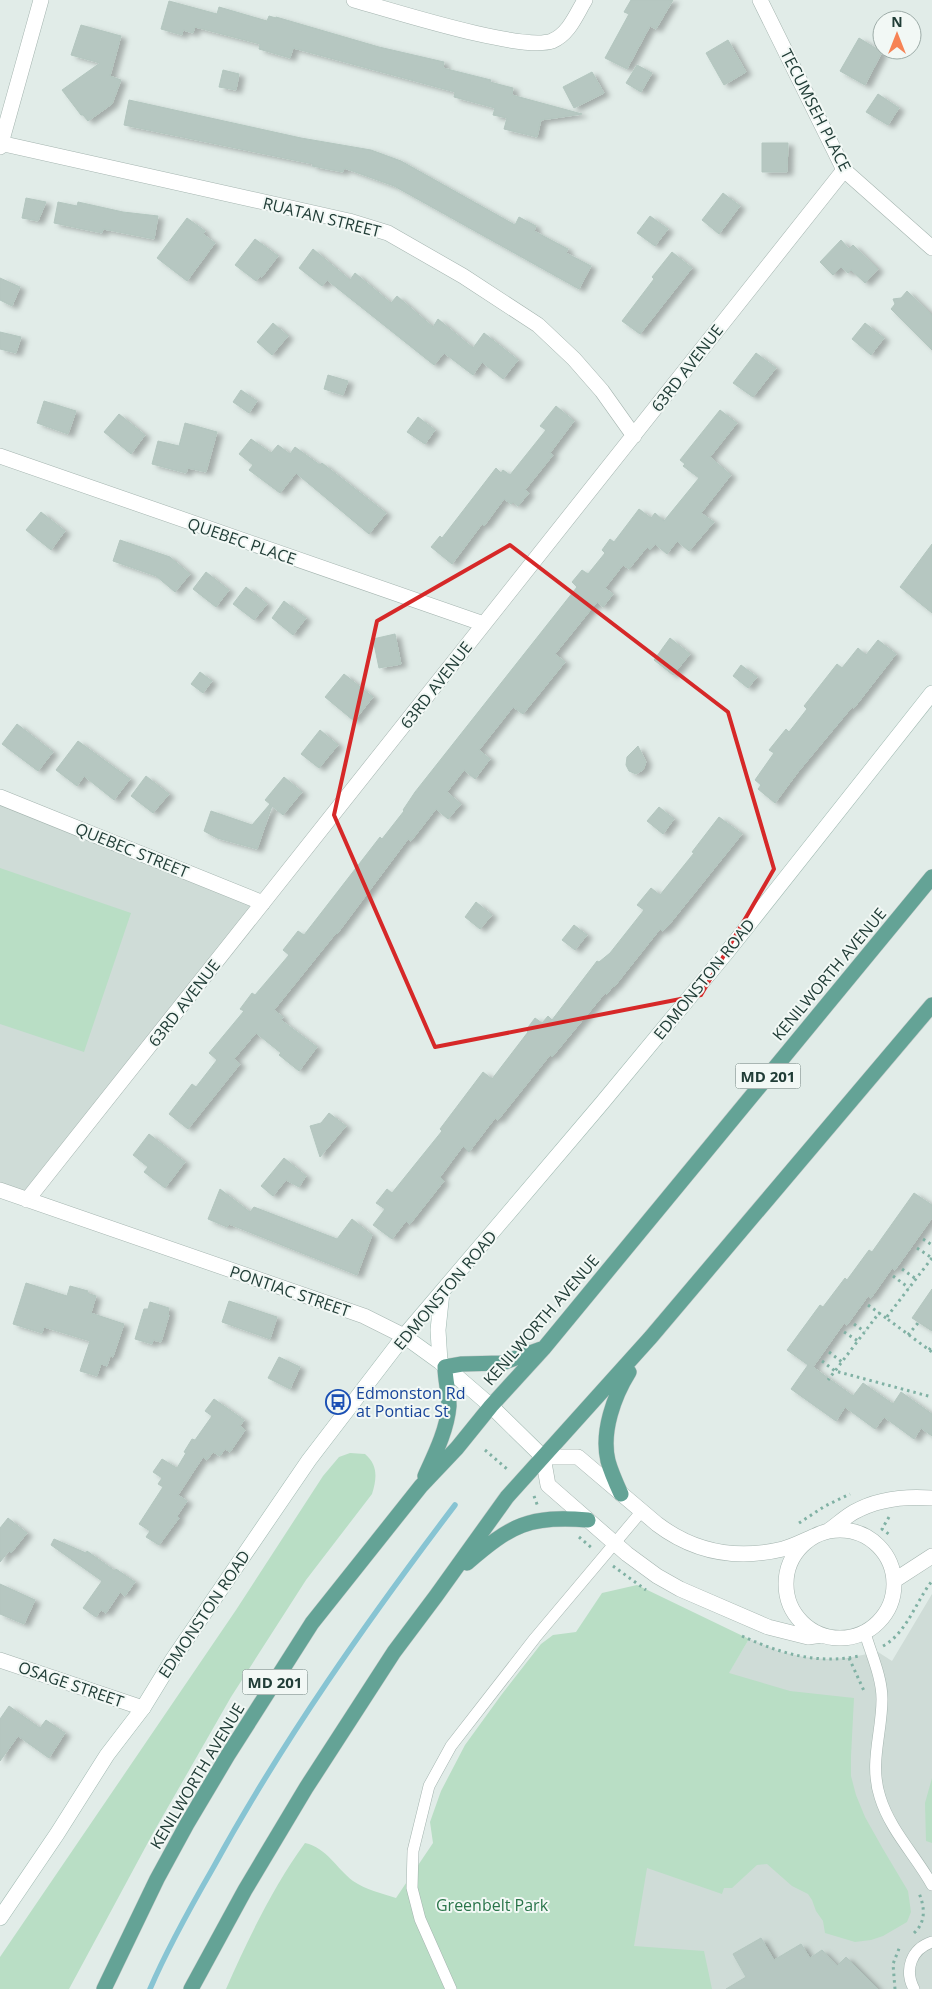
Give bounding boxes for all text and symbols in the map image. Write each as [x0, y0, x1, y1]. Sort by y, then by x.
north arrow [872, 10, 922, 60]
text: N [891, 12, 903, 31]
street label: TECUMSEH PLACE [776, 45, 856, 175]
street label: RUATAN STREET [261, 192, 383, 242]
street label: 63RD AVENUE [646, 320, 728, 416]
street label: QUEBEC PLACE [185, 512, 299, 570]
street label: 63RD AVENUE [395, 637, 477, 733]
street label: QUEBEC STREET [72, 817, 192, 883]
street label: KENILWORTH AVENUE [767, 903, 891, 1045]
street label: EDMONSTON ROAD [648, 914, 760, 1044]
street label: 63RD AVENUE [143, 955, 225, 1051]
road number: MD 201 [736, 1064, 800, 1088]
street label: EDMONSTON ROAD [388, 1226, 502, 1354]
street label: KENILWORTH AVENUE [478, 1250, 604, 1390]
street label: PONTIAC STREET [227, 1260, 353, 1322]
place label: Edmonston Rd at Pontiac St [356, 1382, 466, 1422]
bus stop icon: Edmonston Rd at Pontiac St [325, 1389, 351, 1415]
street label: EDMONSTON ROAD [153, 1546, 255, 1682]
street label: OSAGE STREET [15, 1656, 127, 1712]
road number: MD 201 [242, 1670, 308, 1694]
street label: KENILWORTH AVENUE [145, 1699, 249, 1853]
park label: Greenbelt Park [436, 1894, 549, 1916]

